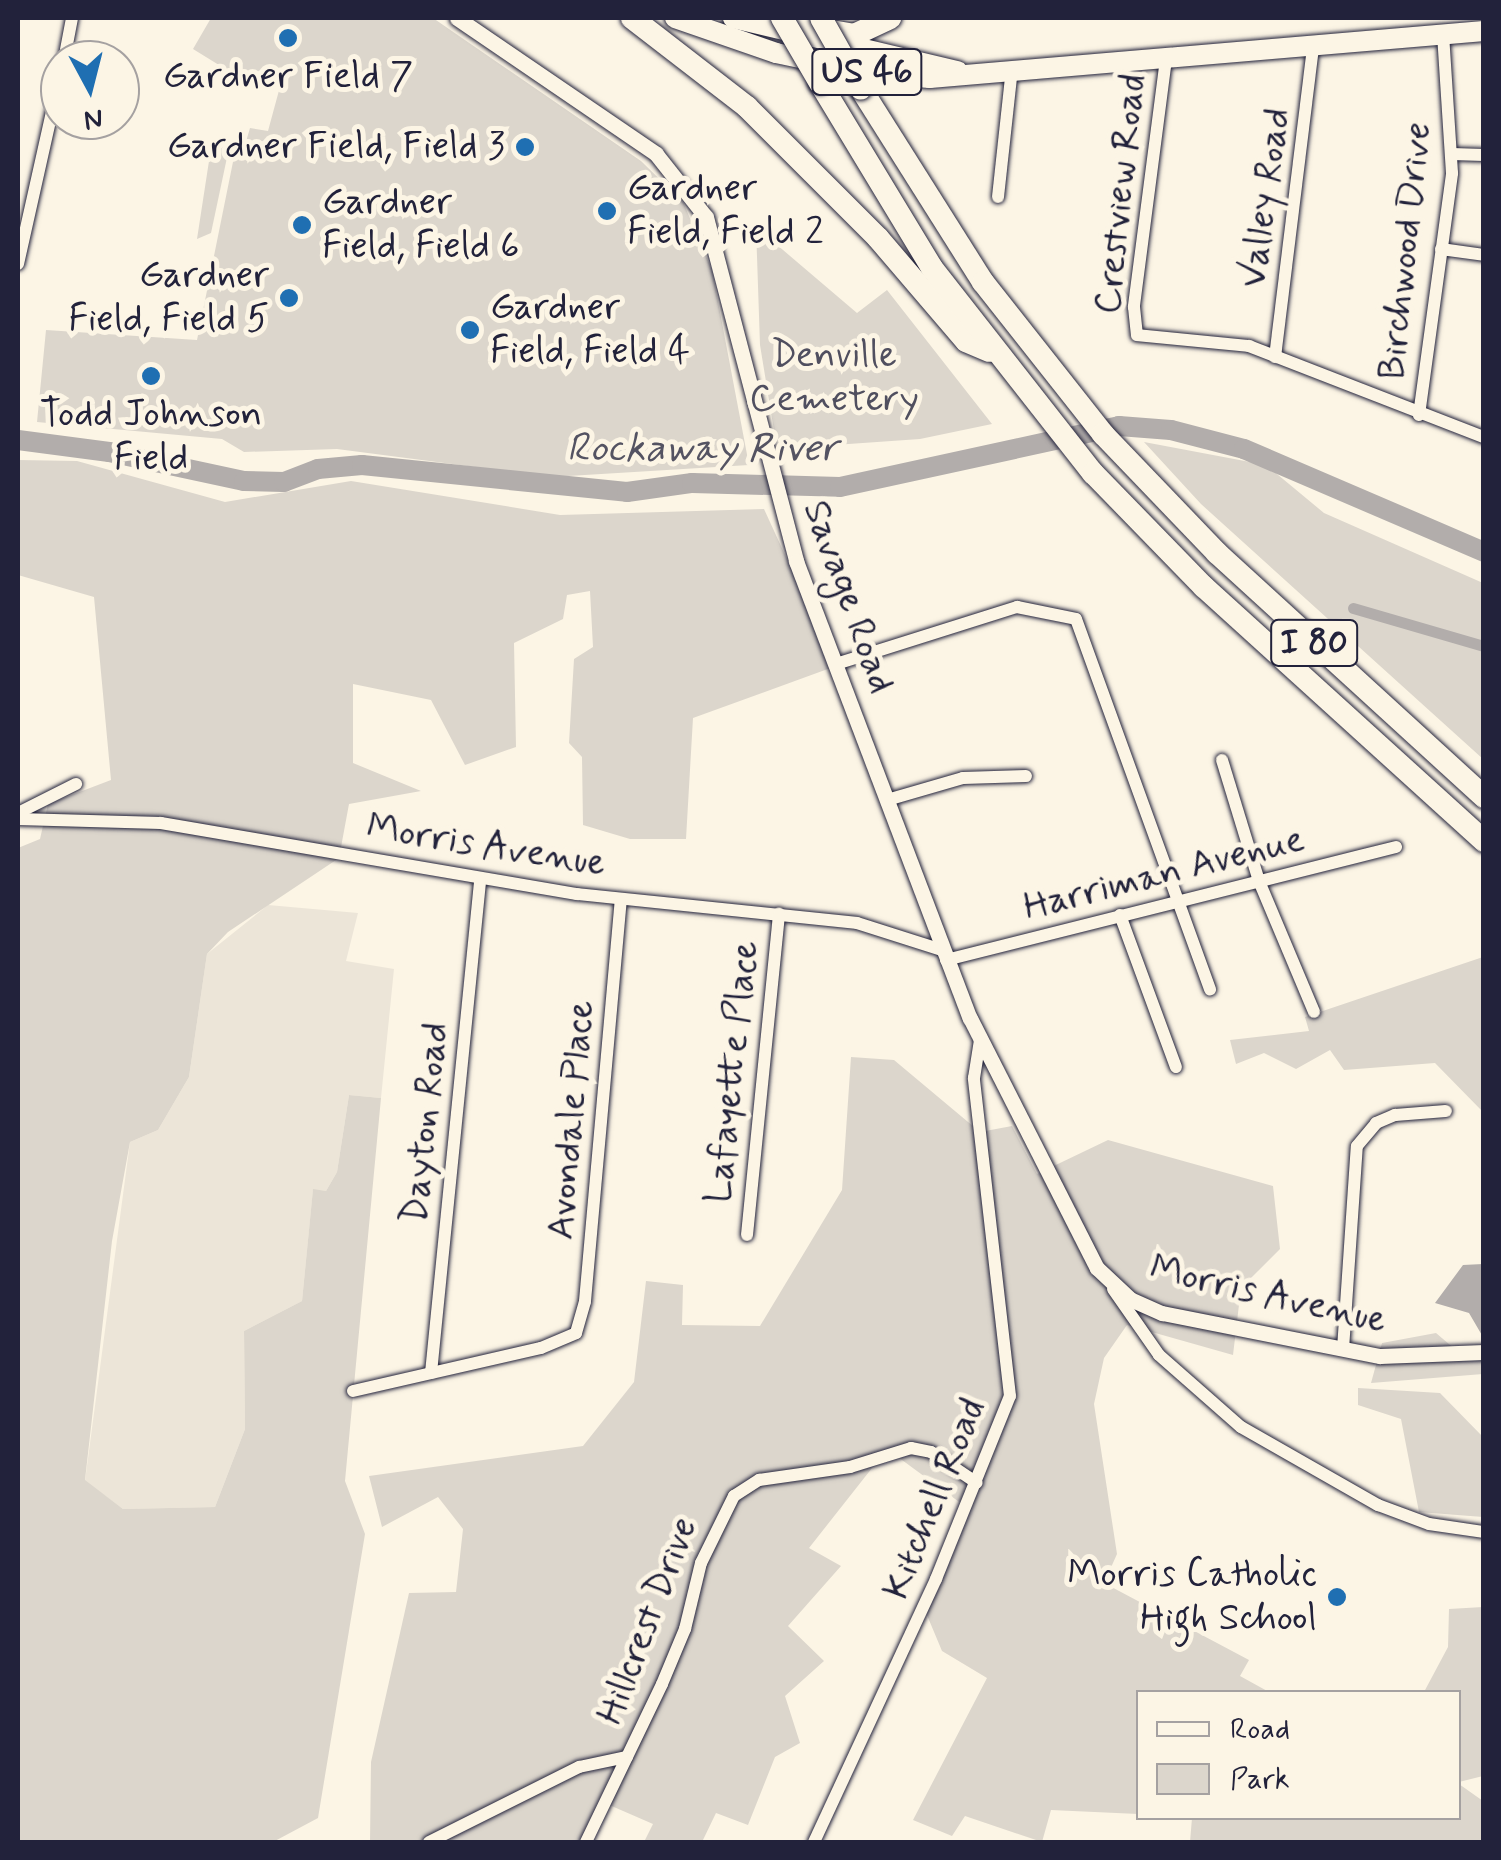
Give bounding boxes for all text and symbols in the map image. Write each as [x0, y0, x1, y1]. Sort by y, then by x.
marker: Gardner Field 7 [277, 27, 299, 49]
north arrow [40, 40, 140, 140]
road number: US 46 [810, 42, 924, 102]
place label: Gardner Field 7 [164, 54, 412, 100]
street label: Crestview Road [1086, 72, 1156, 316]
text: N [82, 99, 105, 138]
street label: Valley Road [1231, 105, 1301, 291]
street label: Birchwood Drive [1370, 122, 1442, 380]
place label: Gardner Field, Field 3 [170, 124, 505, 170]
marker: Gardner Field, Field 3 [514, 136, 536, 158]
place label: Gardner Field, Field 2 [627, 166, 824, 255]
place label: Gardner Field, Field 6 [322, 180, 520, 270]
marker: Gardner Field, Field 2 [596, 200, 618, 222]
marker: Gardner Field, Field 6 [291, 214, 313, 236]
place label: Gardner Field, Field 5 [68, 253, 269, 342]
place label: Gardner Field, Field 4 [490, 285, 690, 374]
marker: Gardner Field, Field 5 [278, 287, 300, 309]
marker: Gardner Field, Field 4 [459, 319, 481, 341]
park label: Denville Cemetery [749, 333, 919, 422]
marker: Todd Johnson Field [140, 365, 162, 387]
place label: Todd Johnson Field [40, 392, 262, 482]
water label: Rockaway River [567, 425, 837, 473]
street label: Savage Road [792, 495, 904, 699]
road number: I 80 [1269, 613, 1359, 673]
street label: Morris Avenue [365, 805, 607, 887]
street label: Harriman Avenue [1018, 817, 1310, 931]
street label: Lafayette Place [697, 938, 769, 1206]
street label: Avondale Place [539, 997, 605, 1243]
street label: Dayton Road [393, 1020, 459, 1226]
street label: Morris Avenue [1147, 1246, 1389, 1344]
street label: Kitchell Road [874, 1393, 996, 1605]
street label: Hillcrest Drive [588, 1511, 708, 1731]
place label: Morris Catholic High School [1066, 1552, 1317, 1642]
marker: Morris Catholic High School [1326, 1586, 1348, 1608]
legend [1136, 1690, 1461, 1820]
text: Road [1230, 1710, 1290, 1749]
text: Park [1230, 1760, 1290, 1799]

